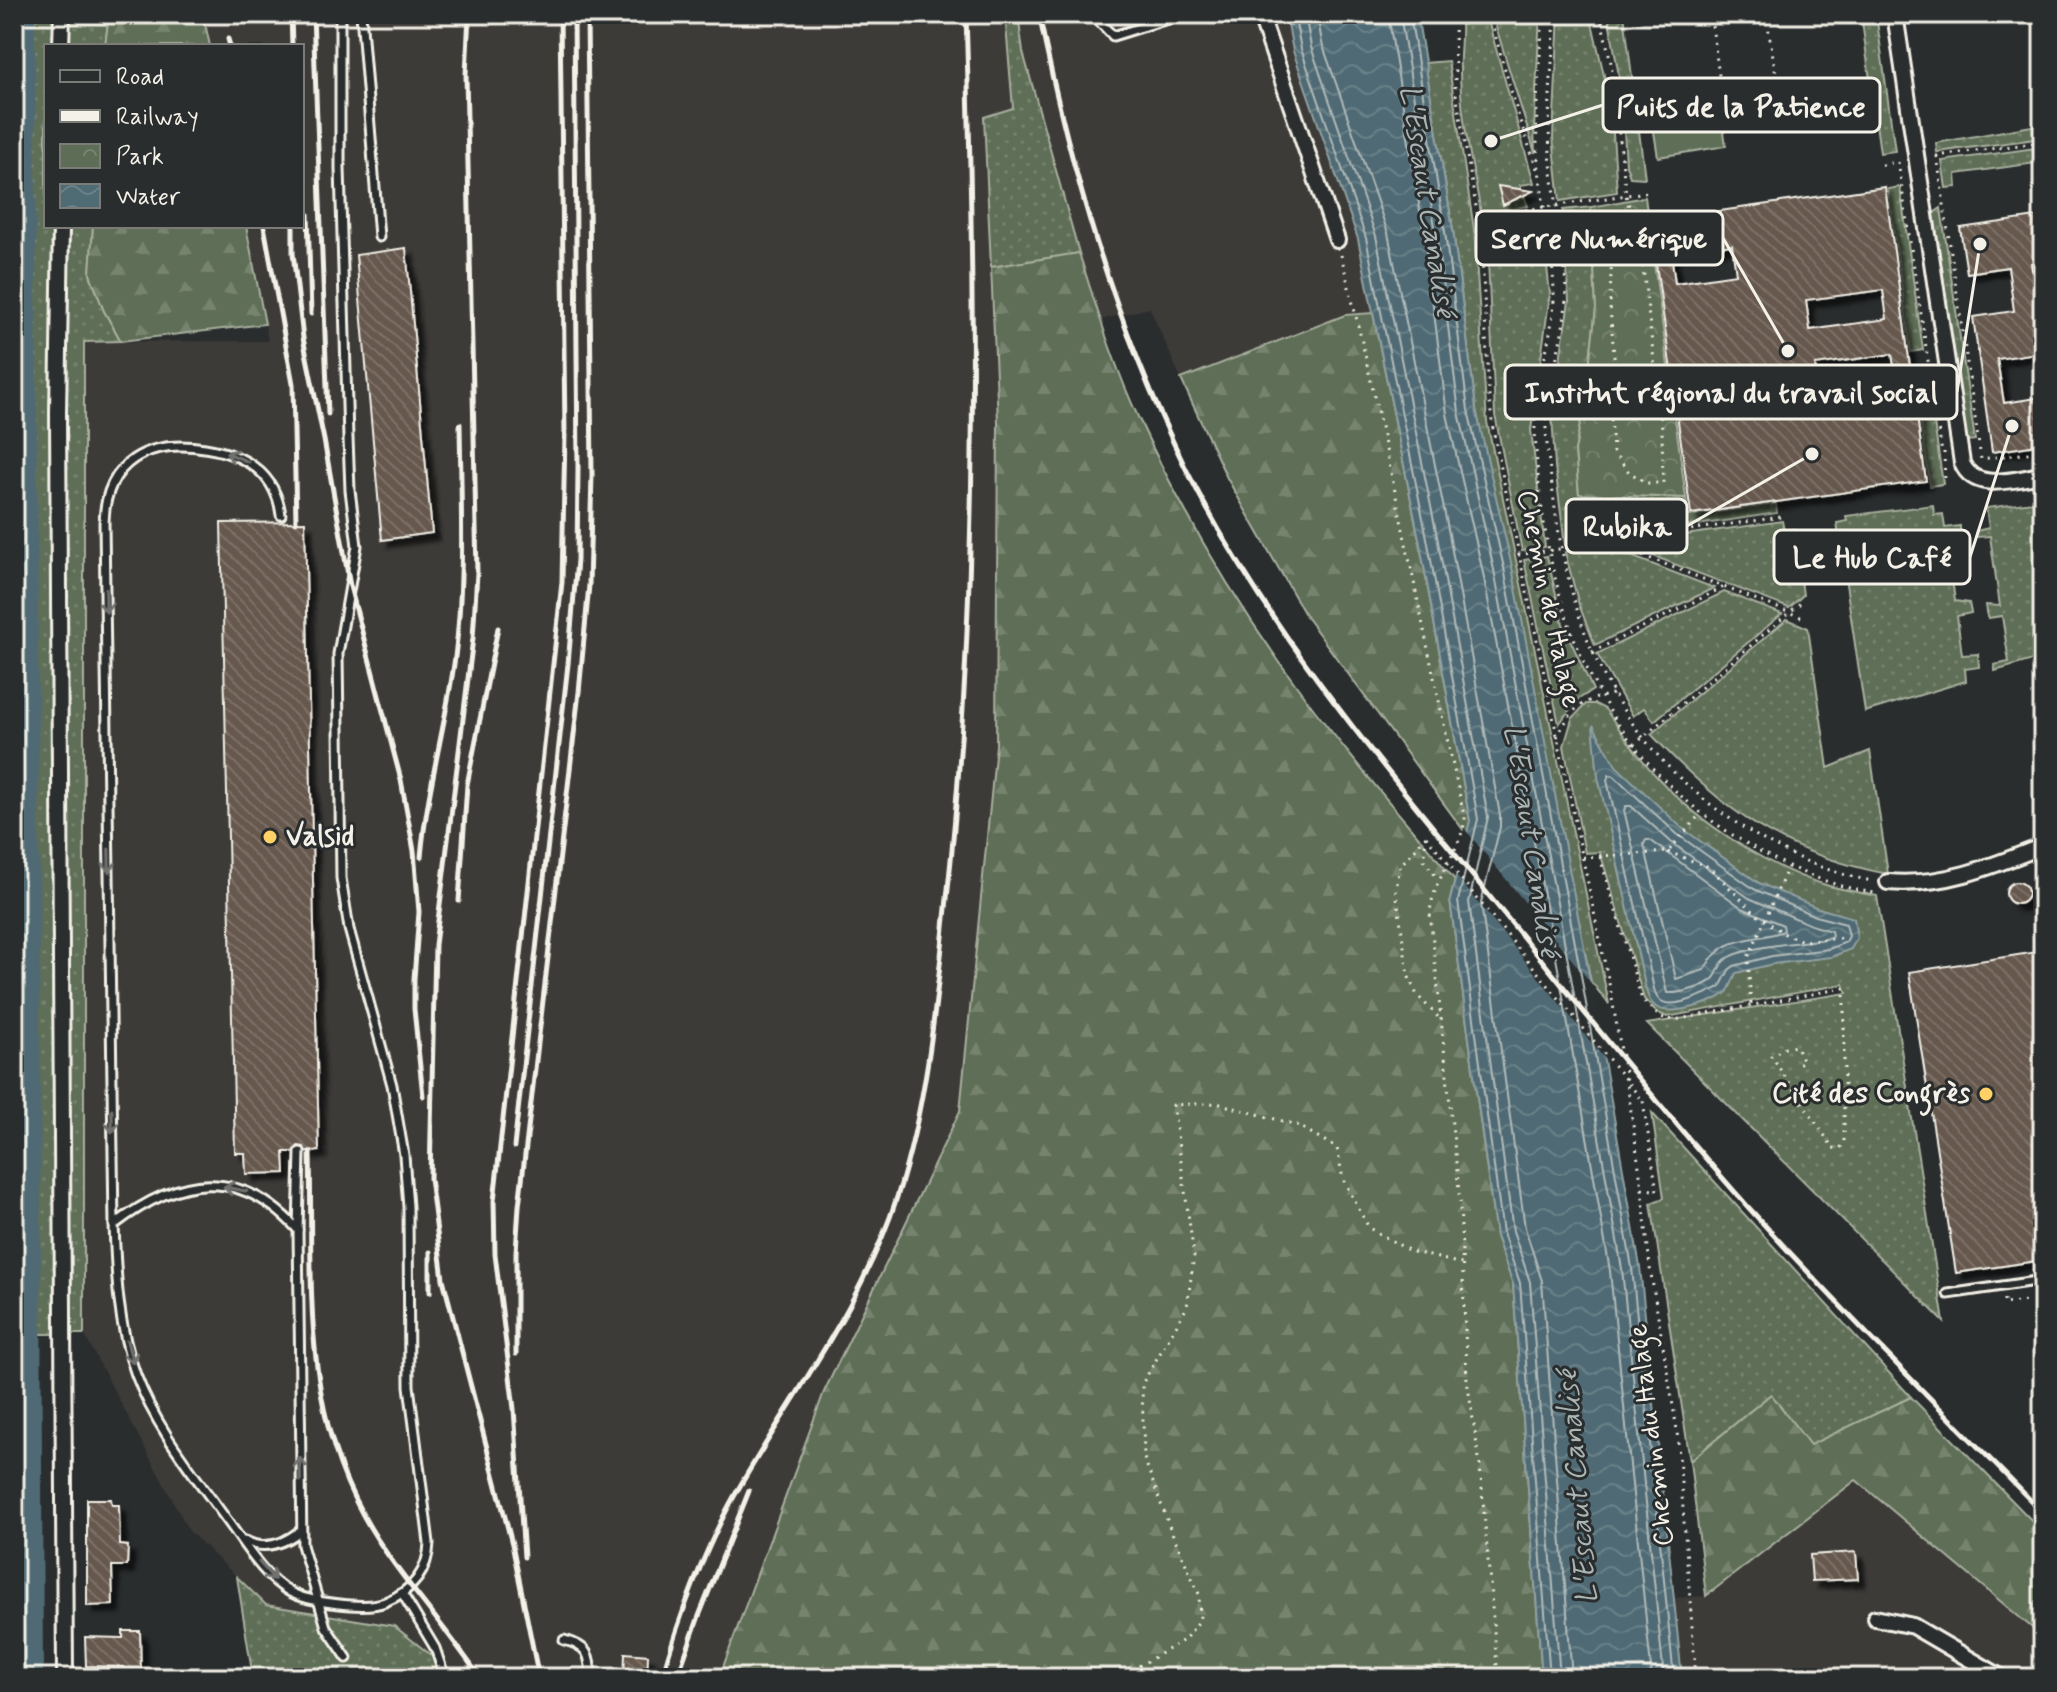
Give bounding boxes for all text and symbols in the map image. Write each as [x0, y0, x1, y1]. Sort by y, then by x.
legend [44, 44, 304, 228]
text: Road [116, 62, 164, 93]
callout: Puits de la Patience [1603, 78, 1880, 132]
water label: L'Escaut Canalisé [1389, 82, 1465, 323]
text: Puits de la Patience [1616, 88, 1866, 127]
text: Railway [116, 102, 199, 133]
text: Park [116, 142, 164, 173]
text: Water [116, 182, 181, 213]
callout: Serre Numérique [1476, 211, 1723, 265]
text: Serre Numérique [1491, 220, 1707, 259]
callout: Institut régional du travail social [1505, 365, 1957, 419]
text: Institut régional du travail social [1524, 374, 1938, 414]
one-way arrow [225, 449, 249, 464]
street label: Chemin de Halage [1504, 487, 1589, 712]
callout: Rubika [1566, 499, 1687, 553]
text: Rubika [1582, 508, 1673, 547]
callout: Le Hub Café [1774, 530, 1970, 584]
text: Le Hub Café [1792, 539, 1952, 578]
one-way arrow [98, 587, 113, 614]
water label: L'Escaut Canalisé [1493, 722, 1569, 963]
place label: Valsid [286, 819, 354, 856]
marker: Valsid [261, 828, 279, 846]
one-way arrow [101, 847, 117, 874]
place label: Cité des Congrès [1772, 1076, 1971, 1116]
marker: Cité des Congrès [1977, 1085, 1995, 1103]
one-way arrow [104, 1107, 119, 1134]
one-way arrow [222, 1181, 248, 1196]
street label: Chemin du Halage [1620, 1321, 1687, 1548]
one-way arrow [123, 1339, 138, 1365]
water label: L'Escaut Canalisé [1548, 1365, 1608, 1605]
one-way arrow [292, 1456, 308, 1483]
one-way arrow [258, 1560, 276, 1580]

